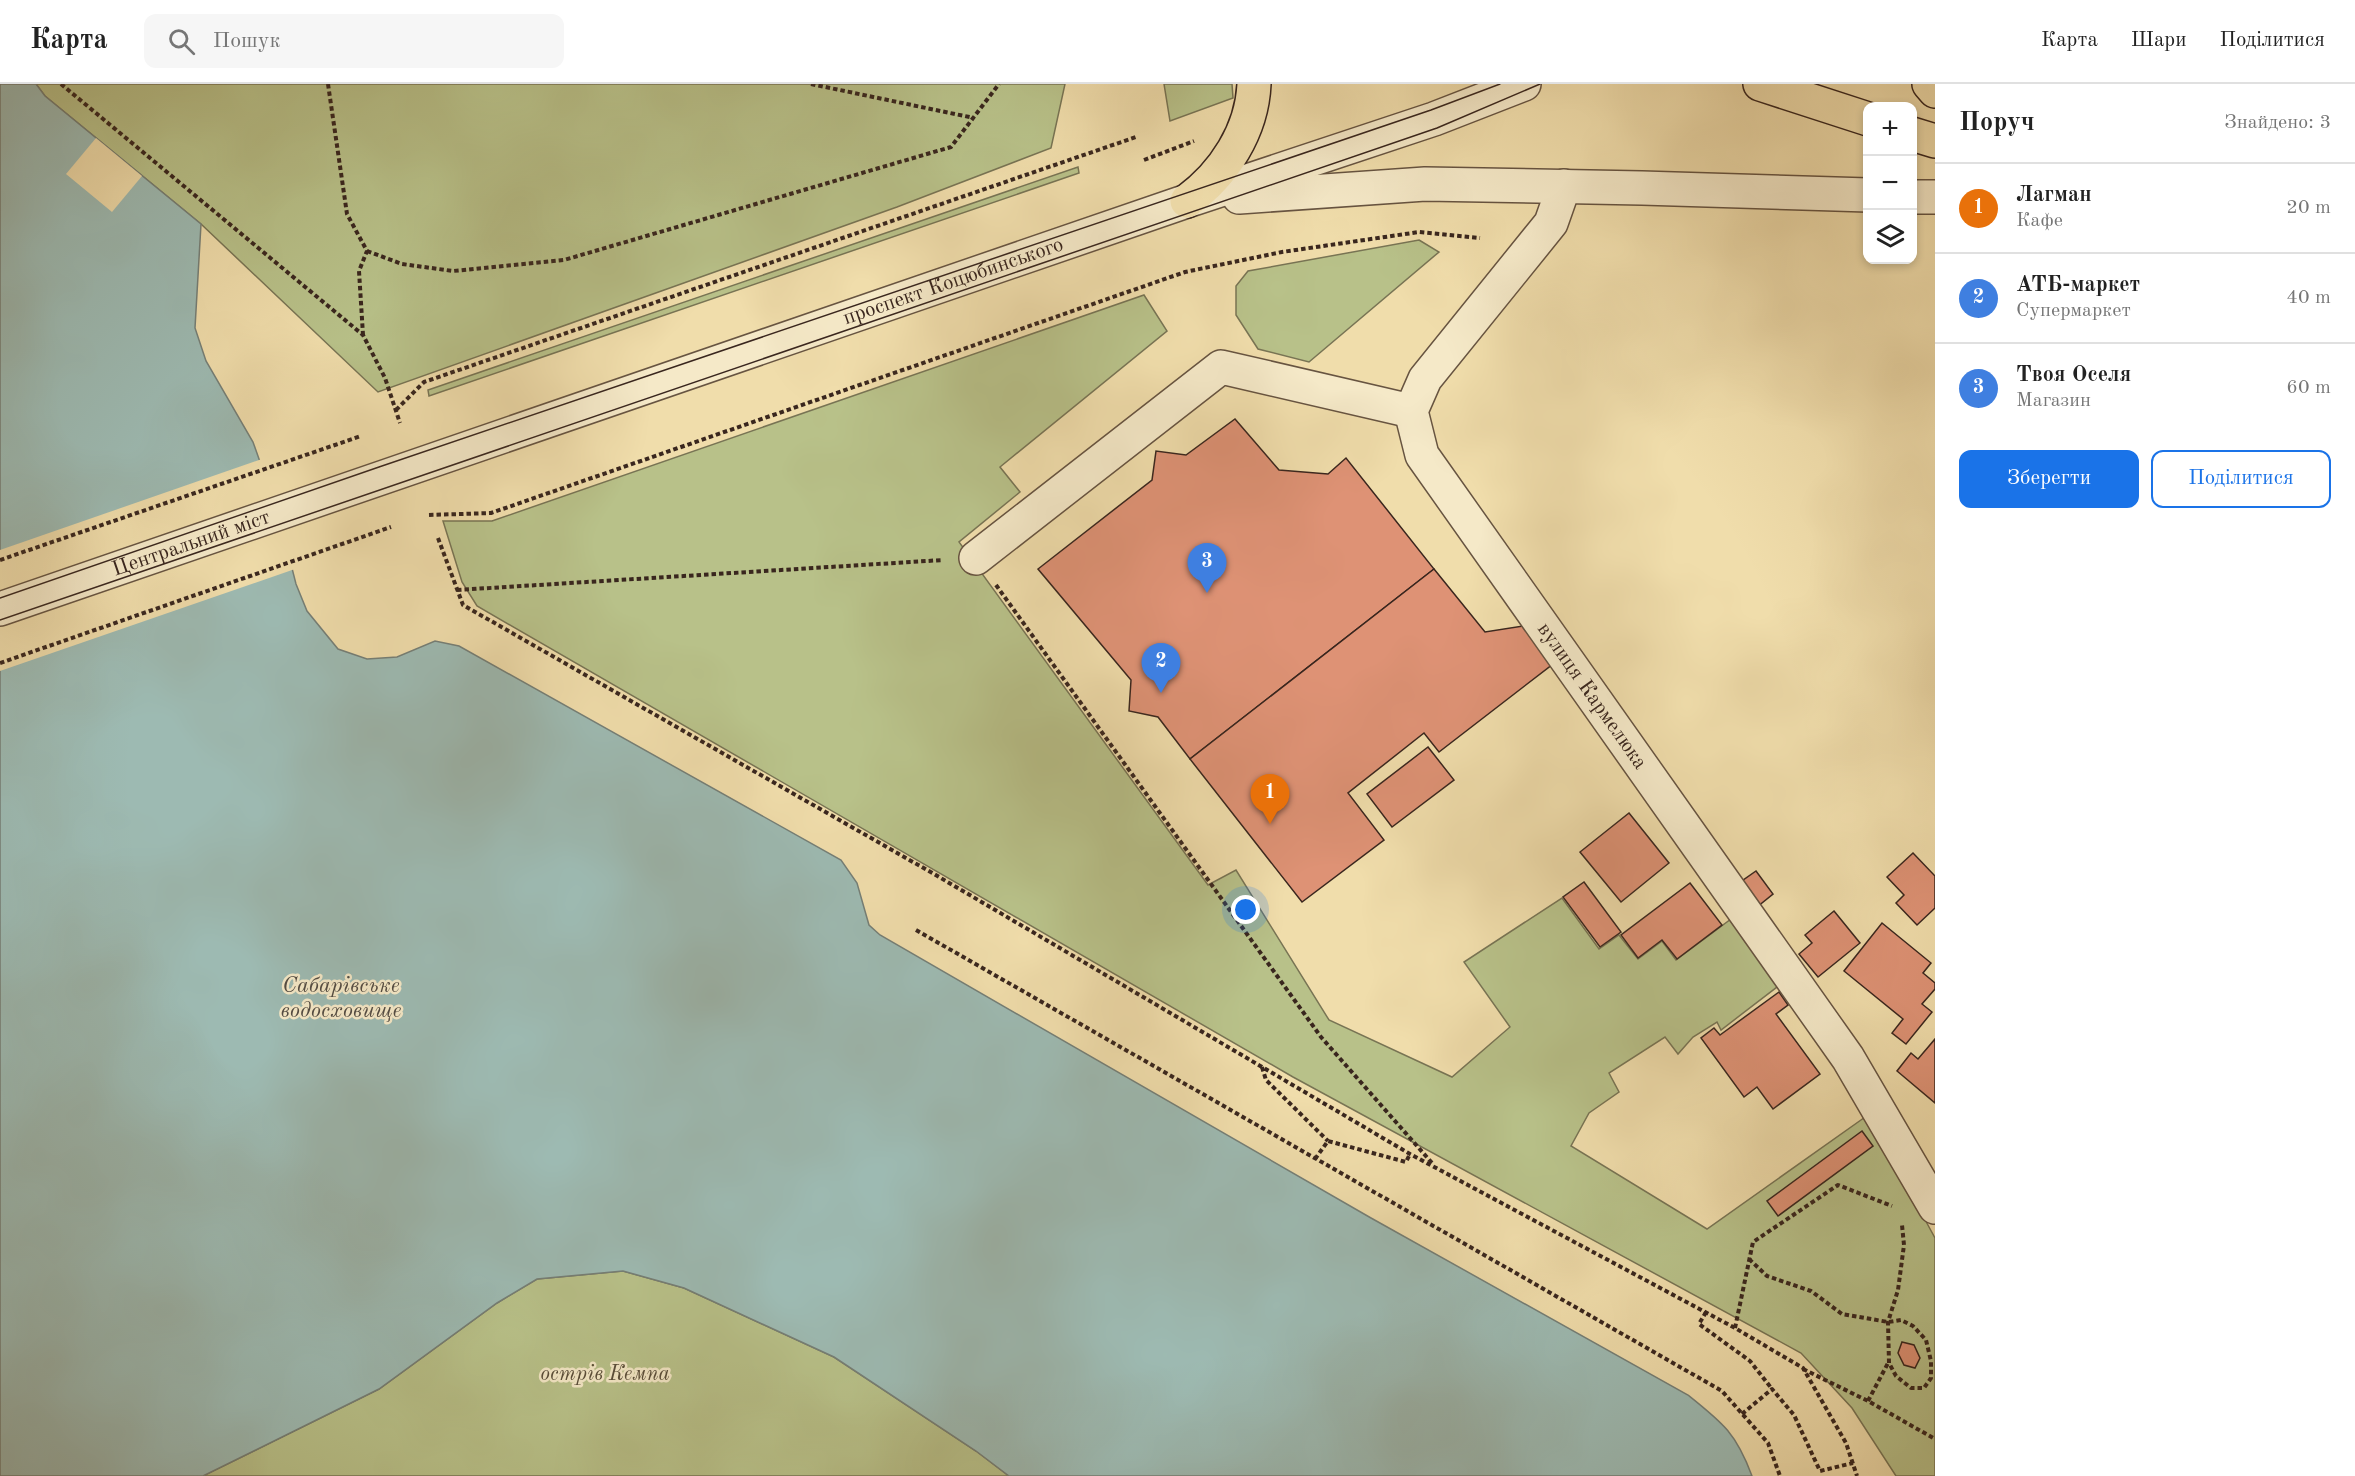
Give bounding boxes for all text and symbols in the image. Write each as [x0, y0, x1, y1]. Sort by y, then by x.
search box [144, 14, 564, 68]
icon: search [165, 25, 198, 58]
text: Карта [30, 27, 108, 55]
text: Пошук [213, 30, 281, 52]
text: Карта [2041, 30, 2098, 51]
text: Шари [2131, 30, 2186, 51]
text: Поділитися [2219, 30, 2325, 51]
map controls [1863, 102, 1917, 264]
button: + [1863, 102, 1917, 156]
text: Поруч [1959, 110, 2035, 136]
text: Знайдено: 3 [2224, 113, 2331, 133]
button: − [1863, 156, 1917, 210]
text: Лагман [2016, 184, 2092, 206]
text: 1 [1973, 198, 1984, 218]
text: 20 m [2286, 198, 2331, 218]
button: layers [1863, 210, 1917, 264]
text: Кафе [2016, 211, 2063, 231]
street label: проспект Коцюбинського [840, 234, 1066, 329]
text: АТБ-маркет [2016, 274, 2140, 296]
text: 2 [1973, 288, 1984, 308]
text: 40 m [2286, 288, 2331, 308]
text: Супермаркет [2016, 301, 2131, 321]
text: Твоя Оселя [2016, 364, 2131, 386]
text: 3 [1973, 378, 1984, 398]
text: 60 m [2286, 378, 2331, 398]
text: Магазин [2016, 391, 2091, 411]
button: Зберегти [1959, 450, 2139, 508]
button: Поділитися [2151, 450, 2331, 508]
street label: Центральний міст [109, 507, 273, 580]
pin: 3 [1188, 544, 1226, 593]
street label: вулиця Кармелюка [1533, 619, 1651, 773]
pin: 2 [1142, 644, 1180, 693]
pin: 1 [1250, 774, 1290, 824]
your location [1231, 895, 1260, 924]
water label: Сабарівське водосховище [280, 975, 402, 1022]
park label: острів Кемпа [540, 1364, 670, 1385]

